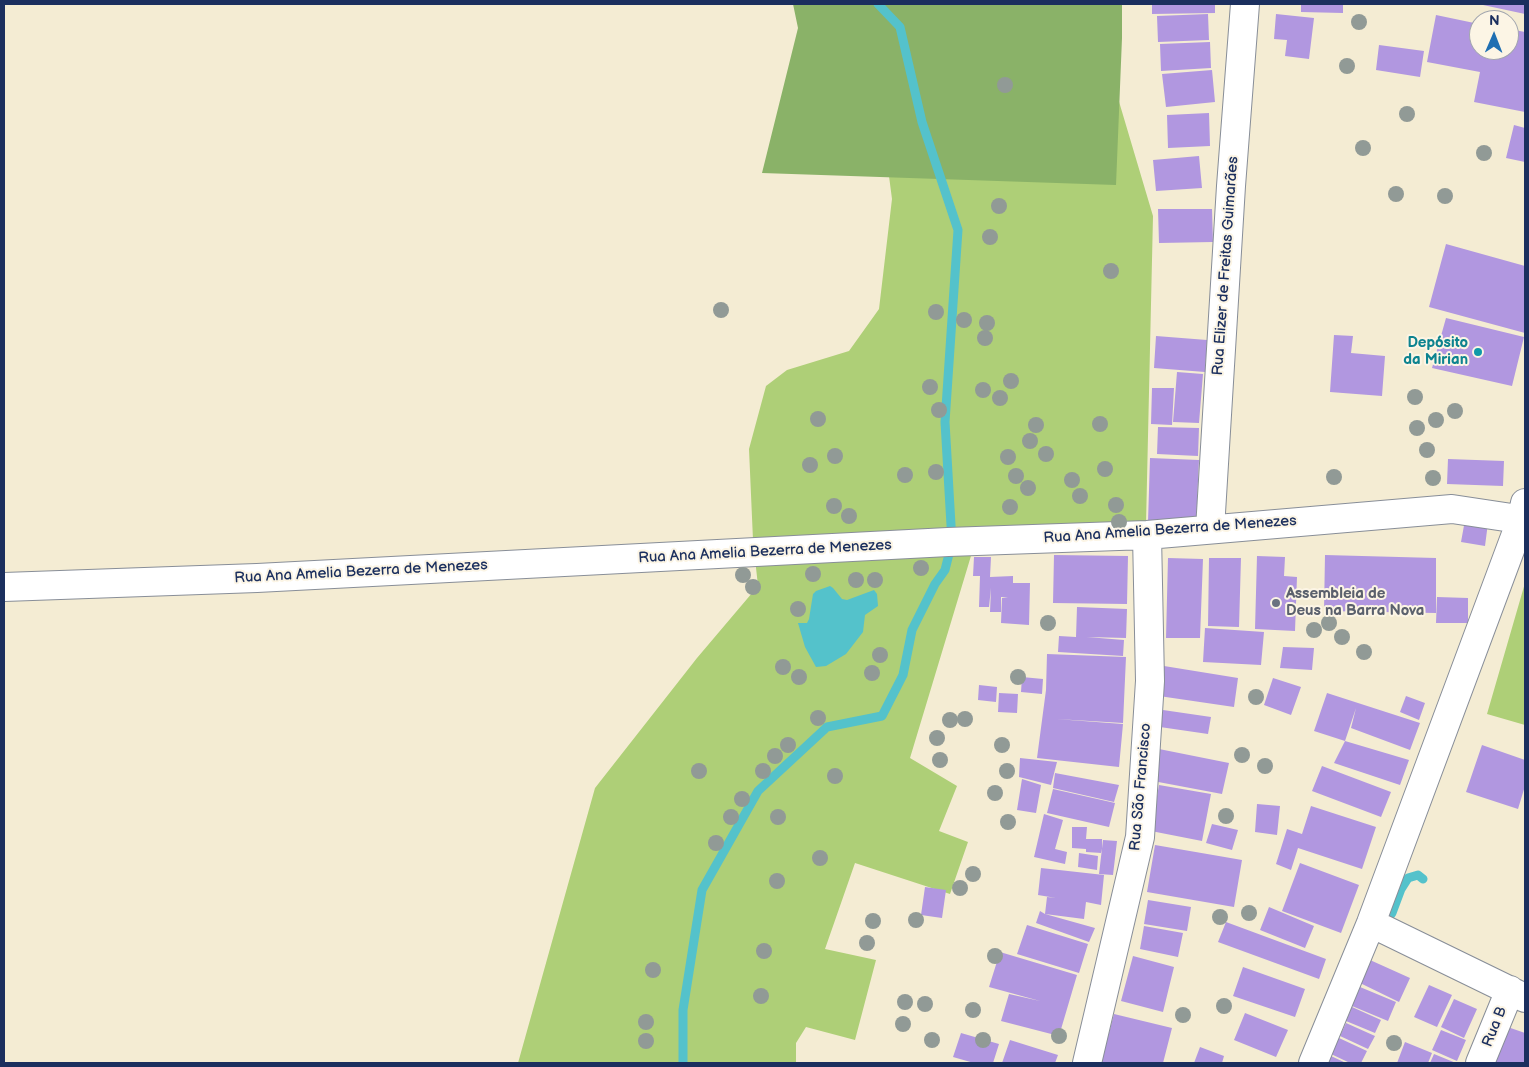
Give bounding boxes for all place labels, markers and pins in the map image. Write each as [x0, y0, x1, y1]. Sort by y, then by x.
place label: Depósito da Mirian [1403, 334, 1468, 369]
marker: Depósito da Mirian [1472, 346, 1484, 358]
place label: Assembleia de Deus na Barra Nova [1286, 585, 1424, 620]
marker: Assembleia de Deus na Barra Nova [1270, 597, 1282, 609]

